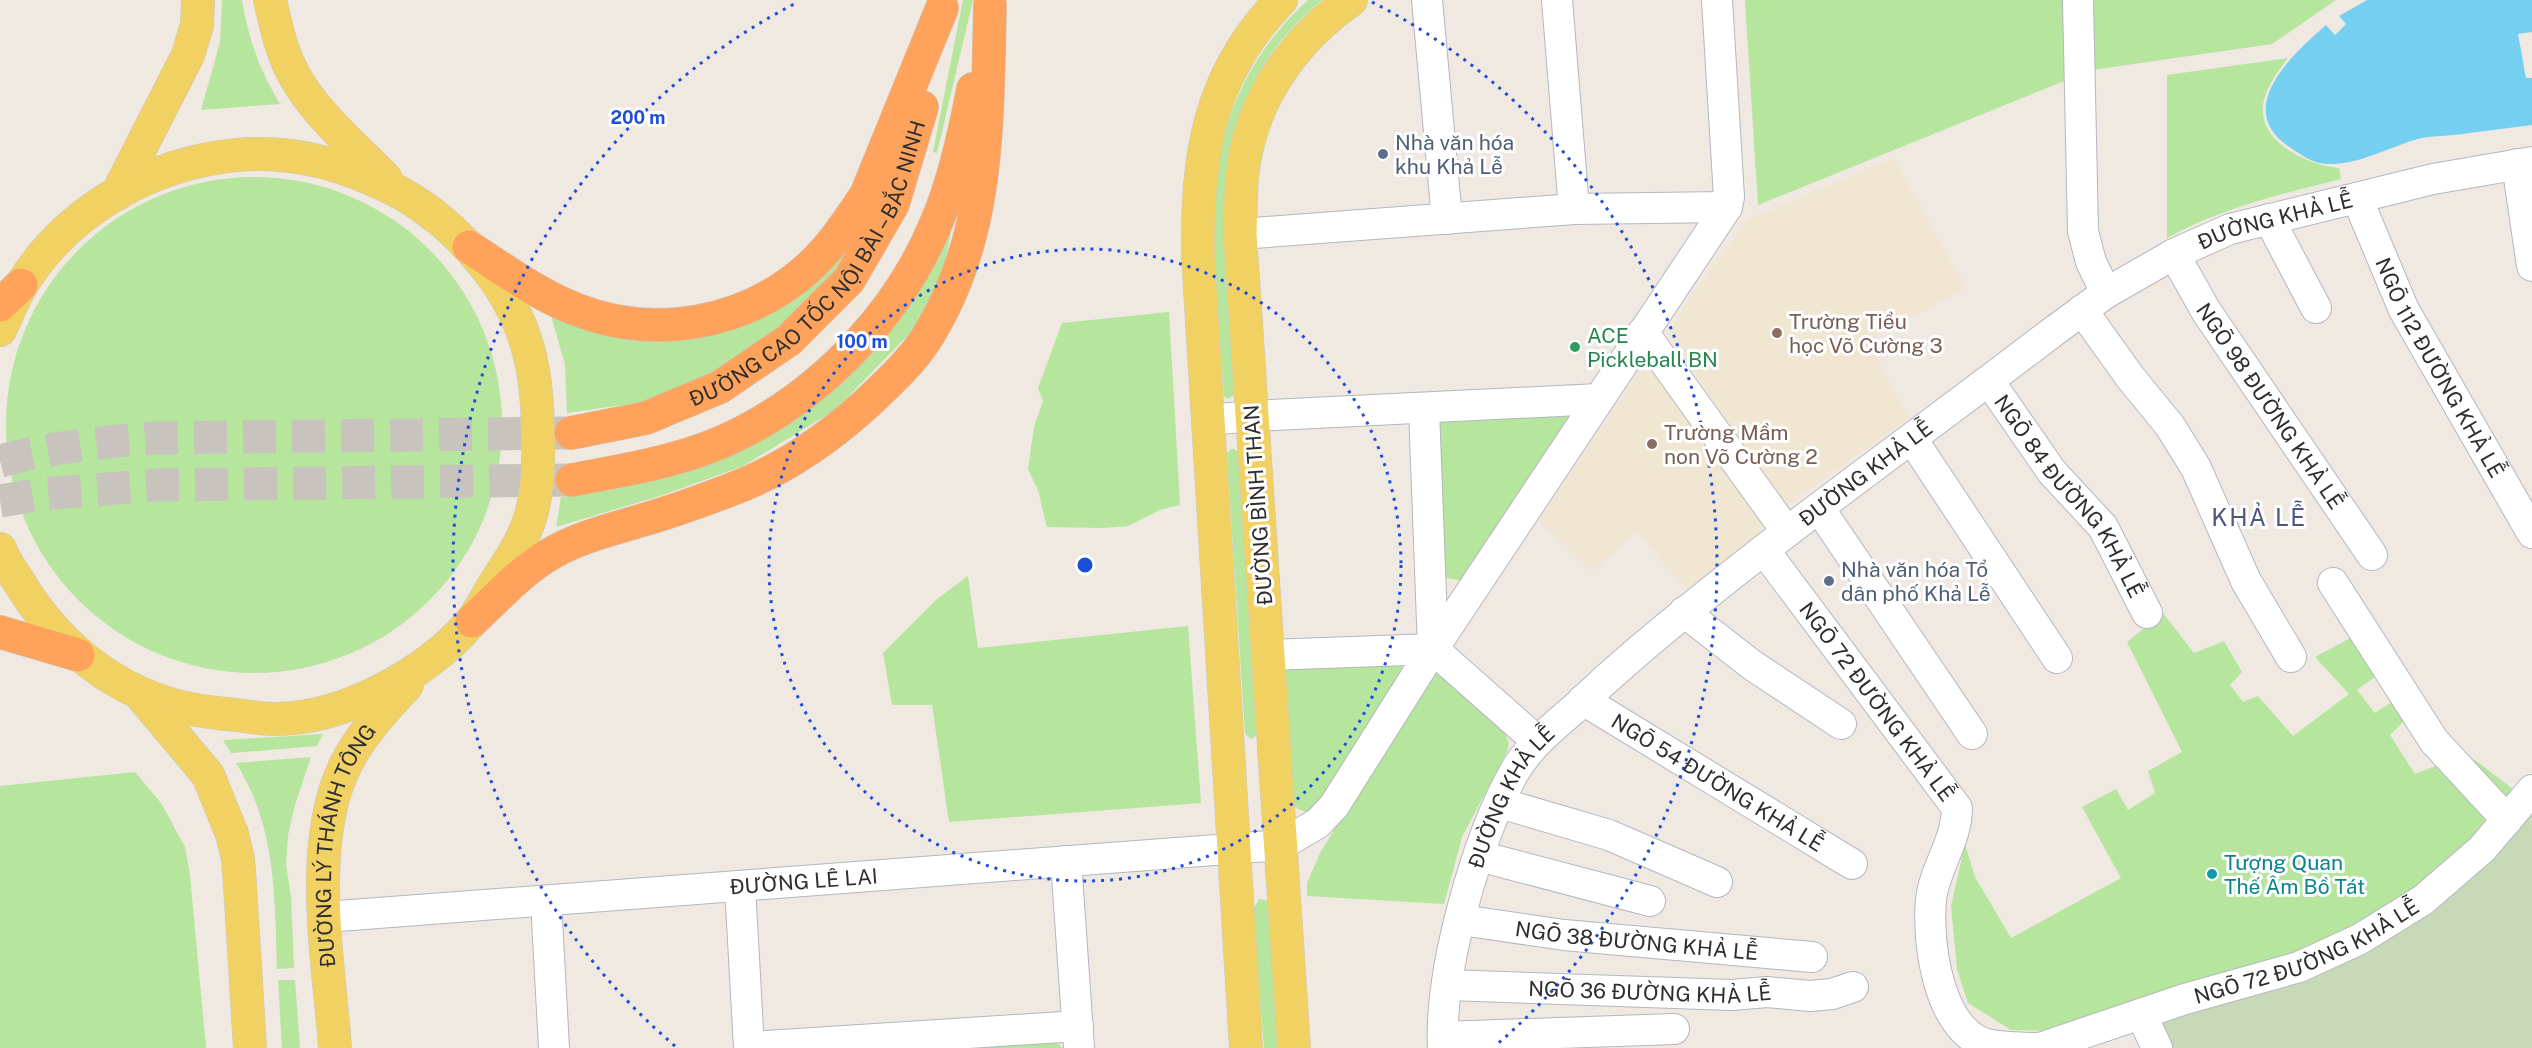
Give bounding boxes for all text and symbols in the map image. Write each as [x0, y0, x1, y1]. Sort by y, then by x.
text: 200 m [611, 107, 665, 128]
street label: ĐƯỜNG CAO TỐC NỘI BÀI – BẮC NINH [685, 117, 930, 411]
place label: Nhà văn hóa khu Khả Lễ [1395, 130, 1514, 179]
marker: Nhà văn hóa khu Khả Lễ [1376, 147, 1390, 161]
street label: ĐƯỜNG KHẢ LỄ [2193, 184, 2355, 254]
street label: NGÕ 112 ĐƯỜNG KHẢ LỄ [2371, 254, 2513, 482]
street label: NGÕ 98 ĐƯỜNG KHẢ LỄ [2192, 298, 2350, 514]
place label: Trường Tiểu học Võ Cường 3 [1789, 309, 1943, 358]
place label: ACE Pickleball BN [1587, 323, 1718, 372]
marker: Trường Tiểu học Võ Cường 3 [1770, 326, 1784, 340]
text: 100 m [836, 331, 888, 352]
marker: ACE Pickleball BN [1568, 340, 1582, 354]
street label: NGÕ 84 ĐƯỜNG KHẢ LỄ [1990, 390, 2152, 602]
street label: ĐƯỜNG BÌNH THAN [1239, 404, 1277, 606]
street label: ĐƯỜNG KHẢ LỄ [1794, 412, 1937, 531]
place label: Trường Mầm non Võ Cường 2 [1664, 420, 1818, 469]
marker: Trường Mầm non Võ Cường 2 [1645, 437, 1659, 451]
district label: KHẢ LỄ [2211, 503, 2307, 531]
centre of rings [1075, 555, 1095, 575]
place label: Nhà văn hóa Tổ dân phố Khả Lễ [1841, 557, 1991, 606]
marker: Nhà văn hóa Tổ dân phố Khả Lễ [1822, 574, 1836, 588]
street label: NGÕ 72 ĐƯỜNG KHẢ LỄ [1795, 597, 1962, 806]
street label: NGÕ 54 ĐƯỜNG KHẢ LỄ [1607, 708, 1830, 856]
street label: ĐƯỜNG KHẢ LỄ [1462, 718, 1559, 872]
street label: ĐƯỜNG LÝ THÁNH TÔNG [310, 719, 381, 969]
place label: Tượng Quan Thế Âm Bồ Tát [2224, 850, 2365, 899]
street label: ĐƯỜNG LÊ LAI [729, 863, 879, 899]
marker: Tượng Quan Thế Âm Bồ Tát [2205, 867, 2219, 881]
street label: NGÕ 72 ĐƯỜNG KHẢ LỄ [2191, 891, 2423, 1008]
street label: NGÕ 38 ĐƯỜNG KHẢ LỄ [1514, 916, 1759, 965]
street label: NGÕ 36 ĐƯỜNG KHẢ LỄ [1528, 975, 1772, 1008]

